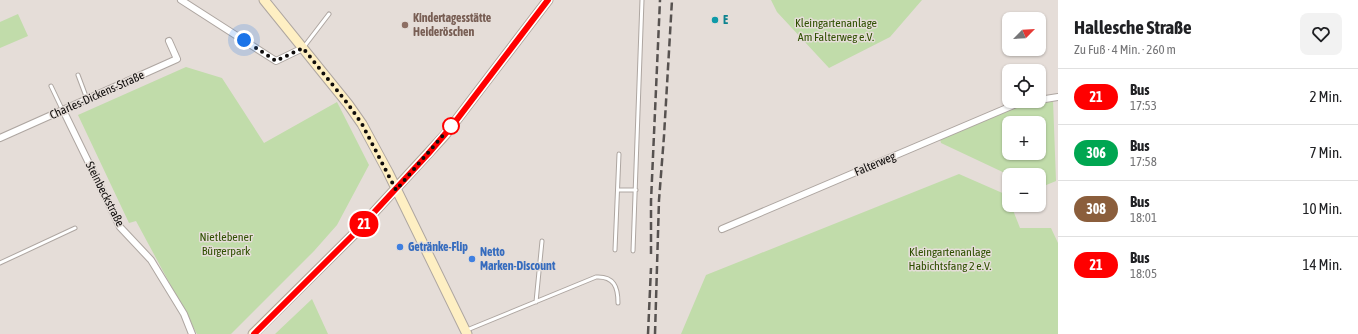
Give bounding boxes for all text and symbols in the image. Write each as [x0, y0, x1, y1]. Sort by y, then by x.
place label: Kindertagesstätte Heideröschen [413, 11, 492, 39]
north arrow [1002, 12, 1046, 56]
map controls [1002, 12, 1046, 212]
place label: E [723, 13, 728, 27]
button: heart [1300, 13, 1342, 55]
marker: E [710, 15, 720, 25]
park label: Kleingartenanlage Am Falterweg e.V. [795, 16, 877, 44]
text: Hallesche Straße [1074, 16, 1192, 38]
marker: Kindertagesstätte Heideröschen [400, 20, 410, 30]
your location [234, 30, 254, 50]
text: Zu Fuß · 4 Min. · 260 m [1074, 42, 1176, 57]
button: locate [1002, 64, 1046, 108]
street label: Charles-Dickens-Straße [48, 68, 146, 122]
text: Bus [1130, 81, 1150, 98]
text: 2 Min. [1309, 88, 1342, 105]
text: 21 [1089, 89, 1103, 105]
text: 17:53 [1130, 98, 1157, 113]
button: + [1002, 116, 1046, 160]
unlabelled marker [442, 117, 460, 135]
text: Bus [1130, 137, 1150, 154]
text: 7 Min. [1309, 144, 1342, 161]
text: 306 [1086, 145, 1106, 161]
street label: Falterweg [852, 149, 898, 179]
text: 17:58 [1130, 154, 1157, 169]
street label: Steinbeckstraße [83, 159, 127, 229]
button: − [1002, 168, 1046, 212]
text: Bus [1130, 193, 1150, 210]
text: 10 Min. [1302, 200, 1342, 217]
text: 308 [1086, 201, 1106, 217]
text: 18:01 [1130, 210, 1157, 225]
line badge: 21 [346, 211, 382, 237]
text: 21 [357, 216, 371, 232]
park label: Nietlebener Bürgerpark [199, 230, 253, 258]
place label: Getränke-Flip [408, 240, 468, 254]
marker: Getränke-Flip [395, 242, 405, 252]
place label: Netto Marken-Discount [480, 245, 556, 273]
park label: Kleingartenanlage Habichtsfang 2 e.V. [909, 245, 991, 273]
text: Bus [1130, 249, 1150, 266]
marker: Netto Marken-Discount [467, 254, 477, 264]
text: 14 Min. [1302, 256, 1342, 273]
text: 21 [1089, 257, 1103, 273]
text: 18:05 [1130, 266, 1157, 281]

